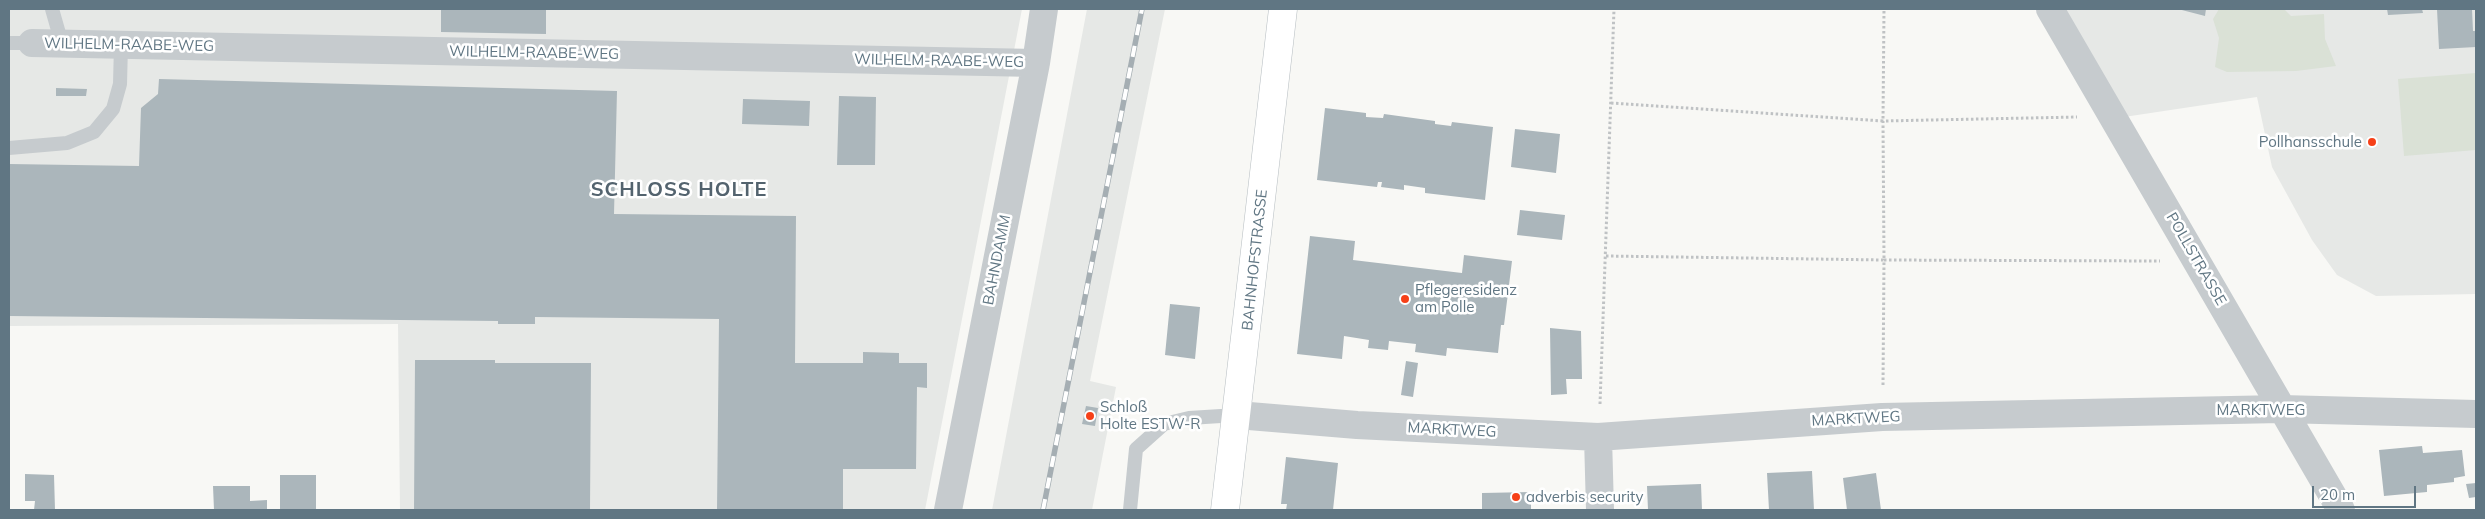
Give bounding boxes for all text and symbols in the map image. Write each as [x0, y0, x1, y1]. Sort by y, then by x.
street label: WILHELM-RAABE-WEG [44, 35, 214, 55]
street label: WILHELM-RAABE-WEG [449, 43, 619, 63]
street label: WILHELM-RAABE-WEG [854, 51, 1024, 71]
place label: Pollhansschule [2259, 133, 2362, 151]
marker: Pollhansschule [2366, 136, 2378, 148]
district label: SCHLOSS HOLTE [589, 178, 769, 202]
street label: BAHNHOFSTRASSE [1239, 189, 1271, 331]
street label: POLLSTRASSE [2162, 209, 2230, 309]
street label: BAHNDAMM [979, 213, 1015, 307]
place label: Pflegeresidenz am Polle [1415, 281, 1517, 316]
marker: Pflegeresidenz am Polle [1399, 293, 1411, 305]
place label: Schloß Holte ESTW-R [1100, 398, 1201, 433]
street label: MARKTWEG [2217, 401, 2305, 419]
street label: MARKTWEG [1811, 408, 1901, 430]
marker: Schloß Holte ESTW-R [1084, 410, 1096, 422]
street label: MARKTWEG [1407, 419, 1497, 441]
scale bar [2315, 476, 2419, 508]
text: 20 m [2320, 485, 2355, 504]
place label: adverbis security [1526, 488, 1643, 506]
marker: adverbis security [1510, 491, 1522, 503]

